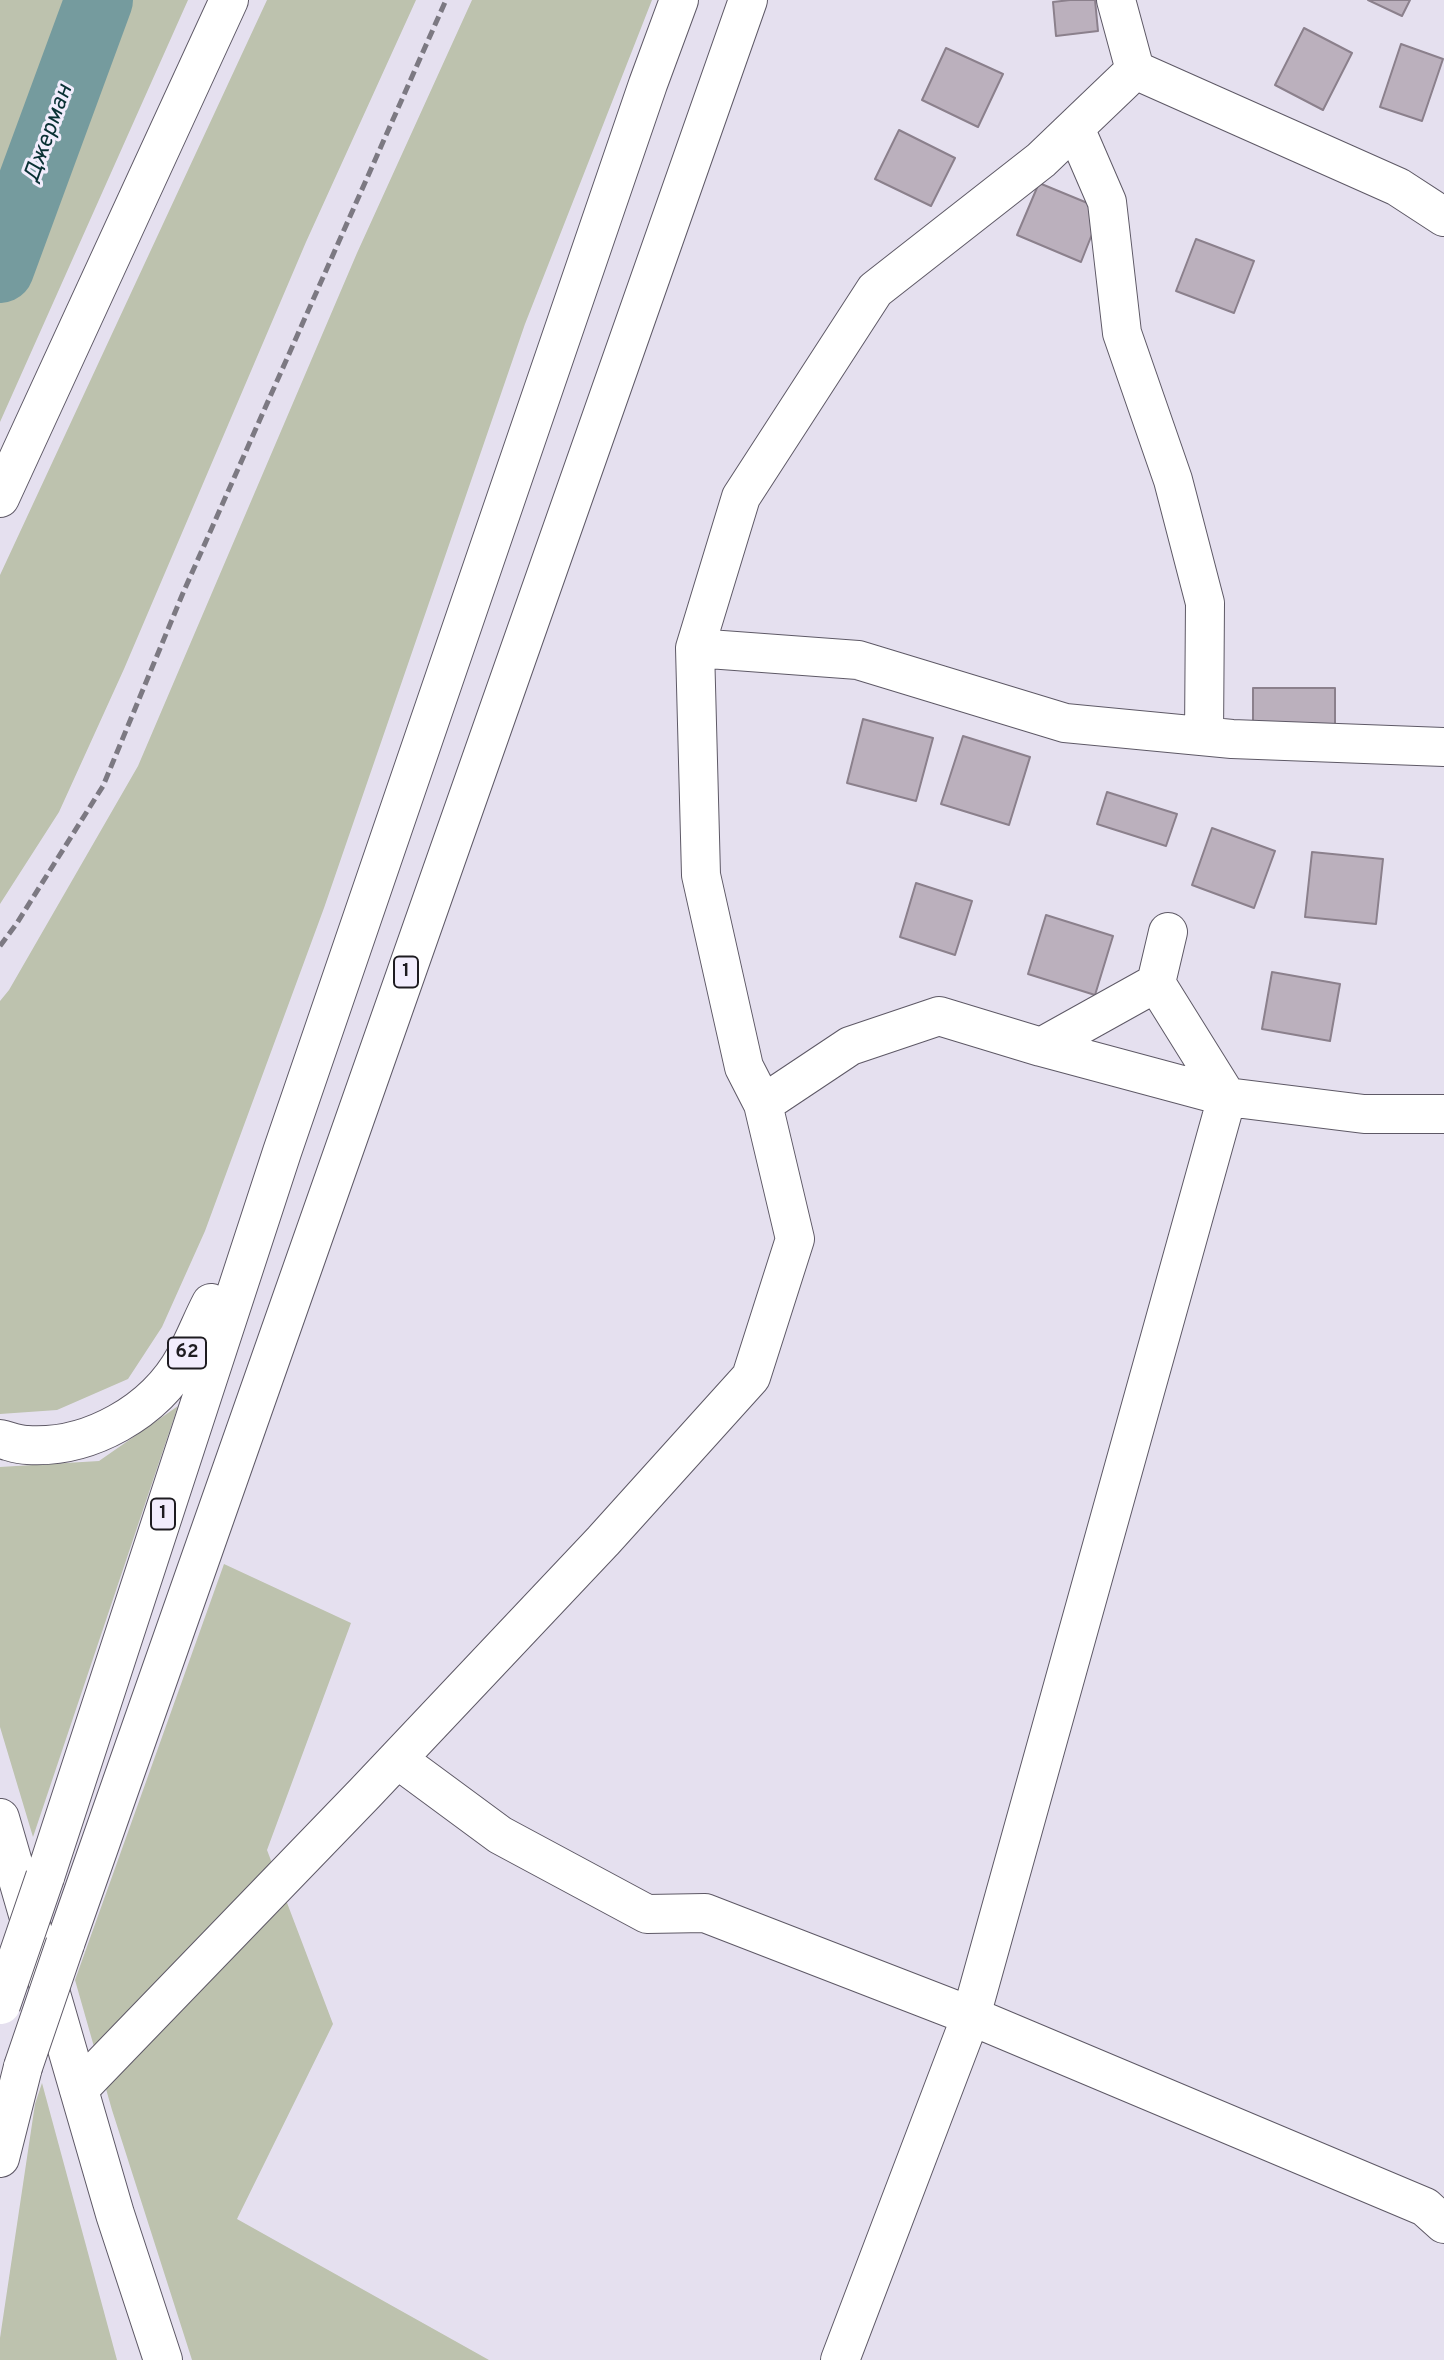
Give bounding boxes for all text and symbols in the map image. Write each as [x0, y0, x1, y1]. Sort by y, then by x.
water label: Джерман [20, 81, 80, 187]
road number: 1 [394, 956, 418, 988]
road number: 62 [168, 1338, 206, 1368]
road number: 1 [151, 1498, 175, 1530]

